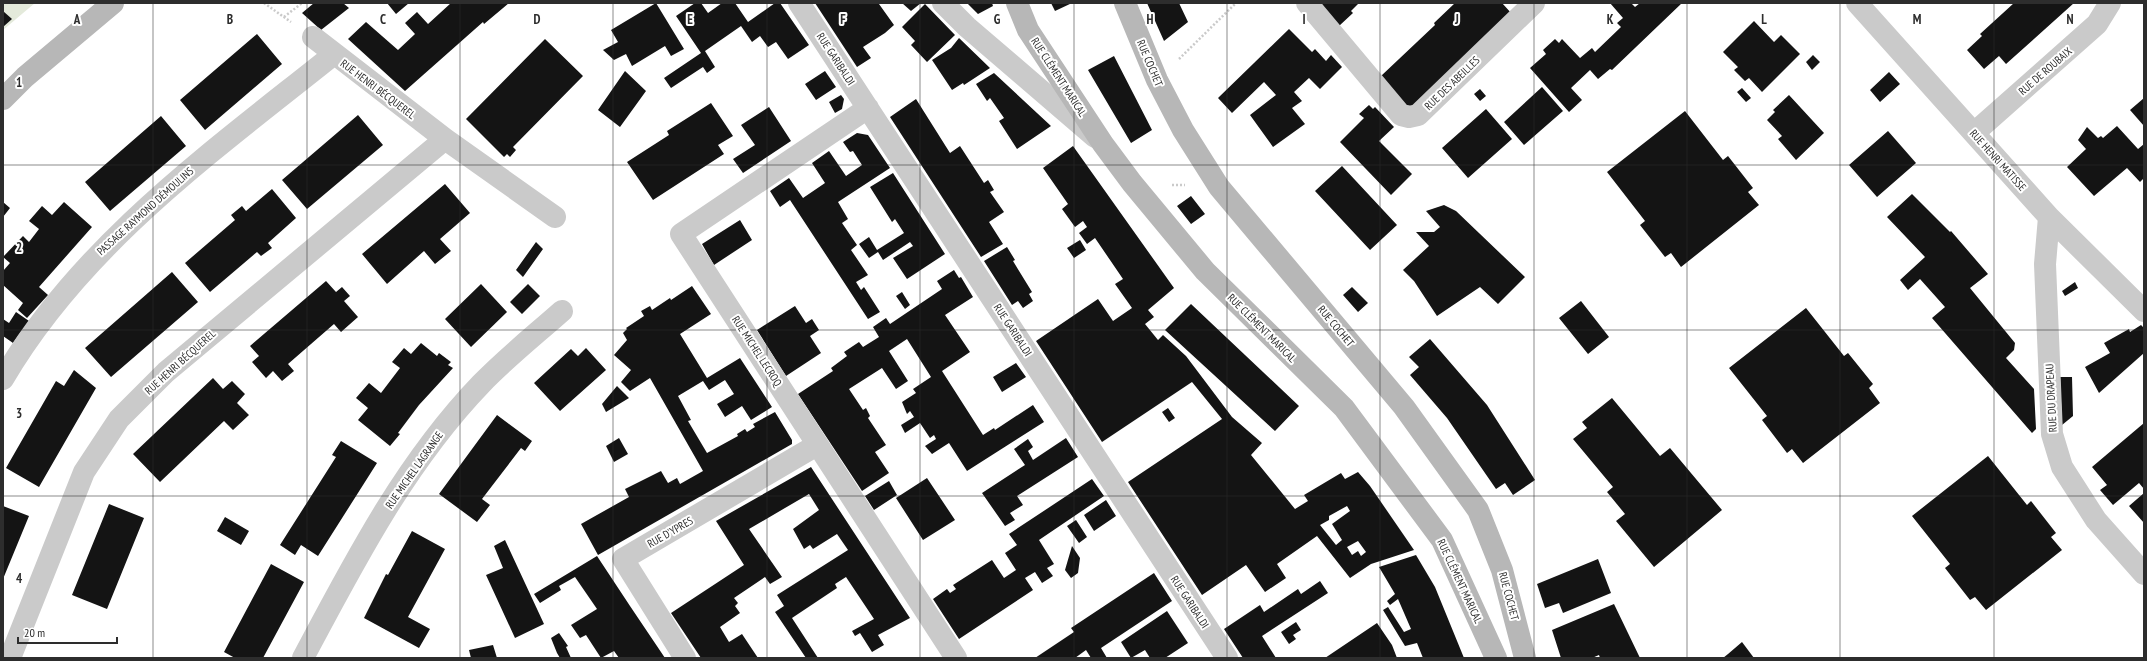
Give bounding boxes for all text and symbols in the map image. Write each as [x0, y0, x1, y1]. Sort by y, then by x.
text: A [73, 11, 81, 28]
text: B [227, 11, 233, 28]
text: C [380, 11, 386, 28]
text: D [534, 11, 541, 28]
text: E [687, 11, 693, 28]
text: F [840, 11, 846, 28]
text: G [994, 11, 1001, 28]
text: H [1147, 11, 1154, 28]
text: I [1302, 11, 1306, 28]
text: J [1454, 11, 1459, 28]
text: K [1607, 11, 1614, 28]
text: L [1761, 11, 1767, 28]
text: M [1913, 11, 1922, 28]
text: N [2066, 11, 2074, 28]
street label: RUE GARIBALDI [814, 30, 858, 88]
street label: RUE CLÉMENT MARICAL [1028, 35, 1090, 120]
street label: RUE COCHET [1134, 37, 1166, 89]
street label: RUE DE ROUBAIX [2015, 44, 2075, 98]
street label: RUE DES ABEILLES [1421, 53, 1483, 113]
street label: RUE HENRI BÉCQUEREL [338, 56, 419, 122]
text: 1 [16, 74, 22, 91]
street label: RUE HENRI MATISSE [1967, 126, 2029, 194]
street label: PASSAGE RAYMOND DÉMOULINS [94, 164, 196, 258]
text: 2 [16, 239, 22, 256]
street label: RUE CLÉMENT MARICAL [1225, 291, 1300, 366]
street label: RUE GARIBALDI [991, 301, 1035, 359]
street label: RUE COCHET [1315, 303, 1357, 350]
street label: RUE MICHEL LECROQ [729, 313, 785, 390]
street label: RUE HENRI BÉCQUEREL [142, 326, 219, 397]
street label: RUE DU DRAPEAU [2042, 363, 2060, 433]
text: 3 [16, 405, 22, 422]
street label: RUE MICHEL LAGRANGE [382, 428, 446, 511]
street label: RUE D'YPRES [645, 513, 696, 551]
street label: RUE CLÉMENT MARICAL [1434, 537, 1486, 626]
text: 4 [16, 570, 23, 587]
street label: RUE COCHET [1496, 570, 1522, 622]
street label: RUE GARIBALDI [1168, 573, 1212, 631]
scale bar [18, 619, 117, 645]
text: 20 m [24, 625, 45, 640]

